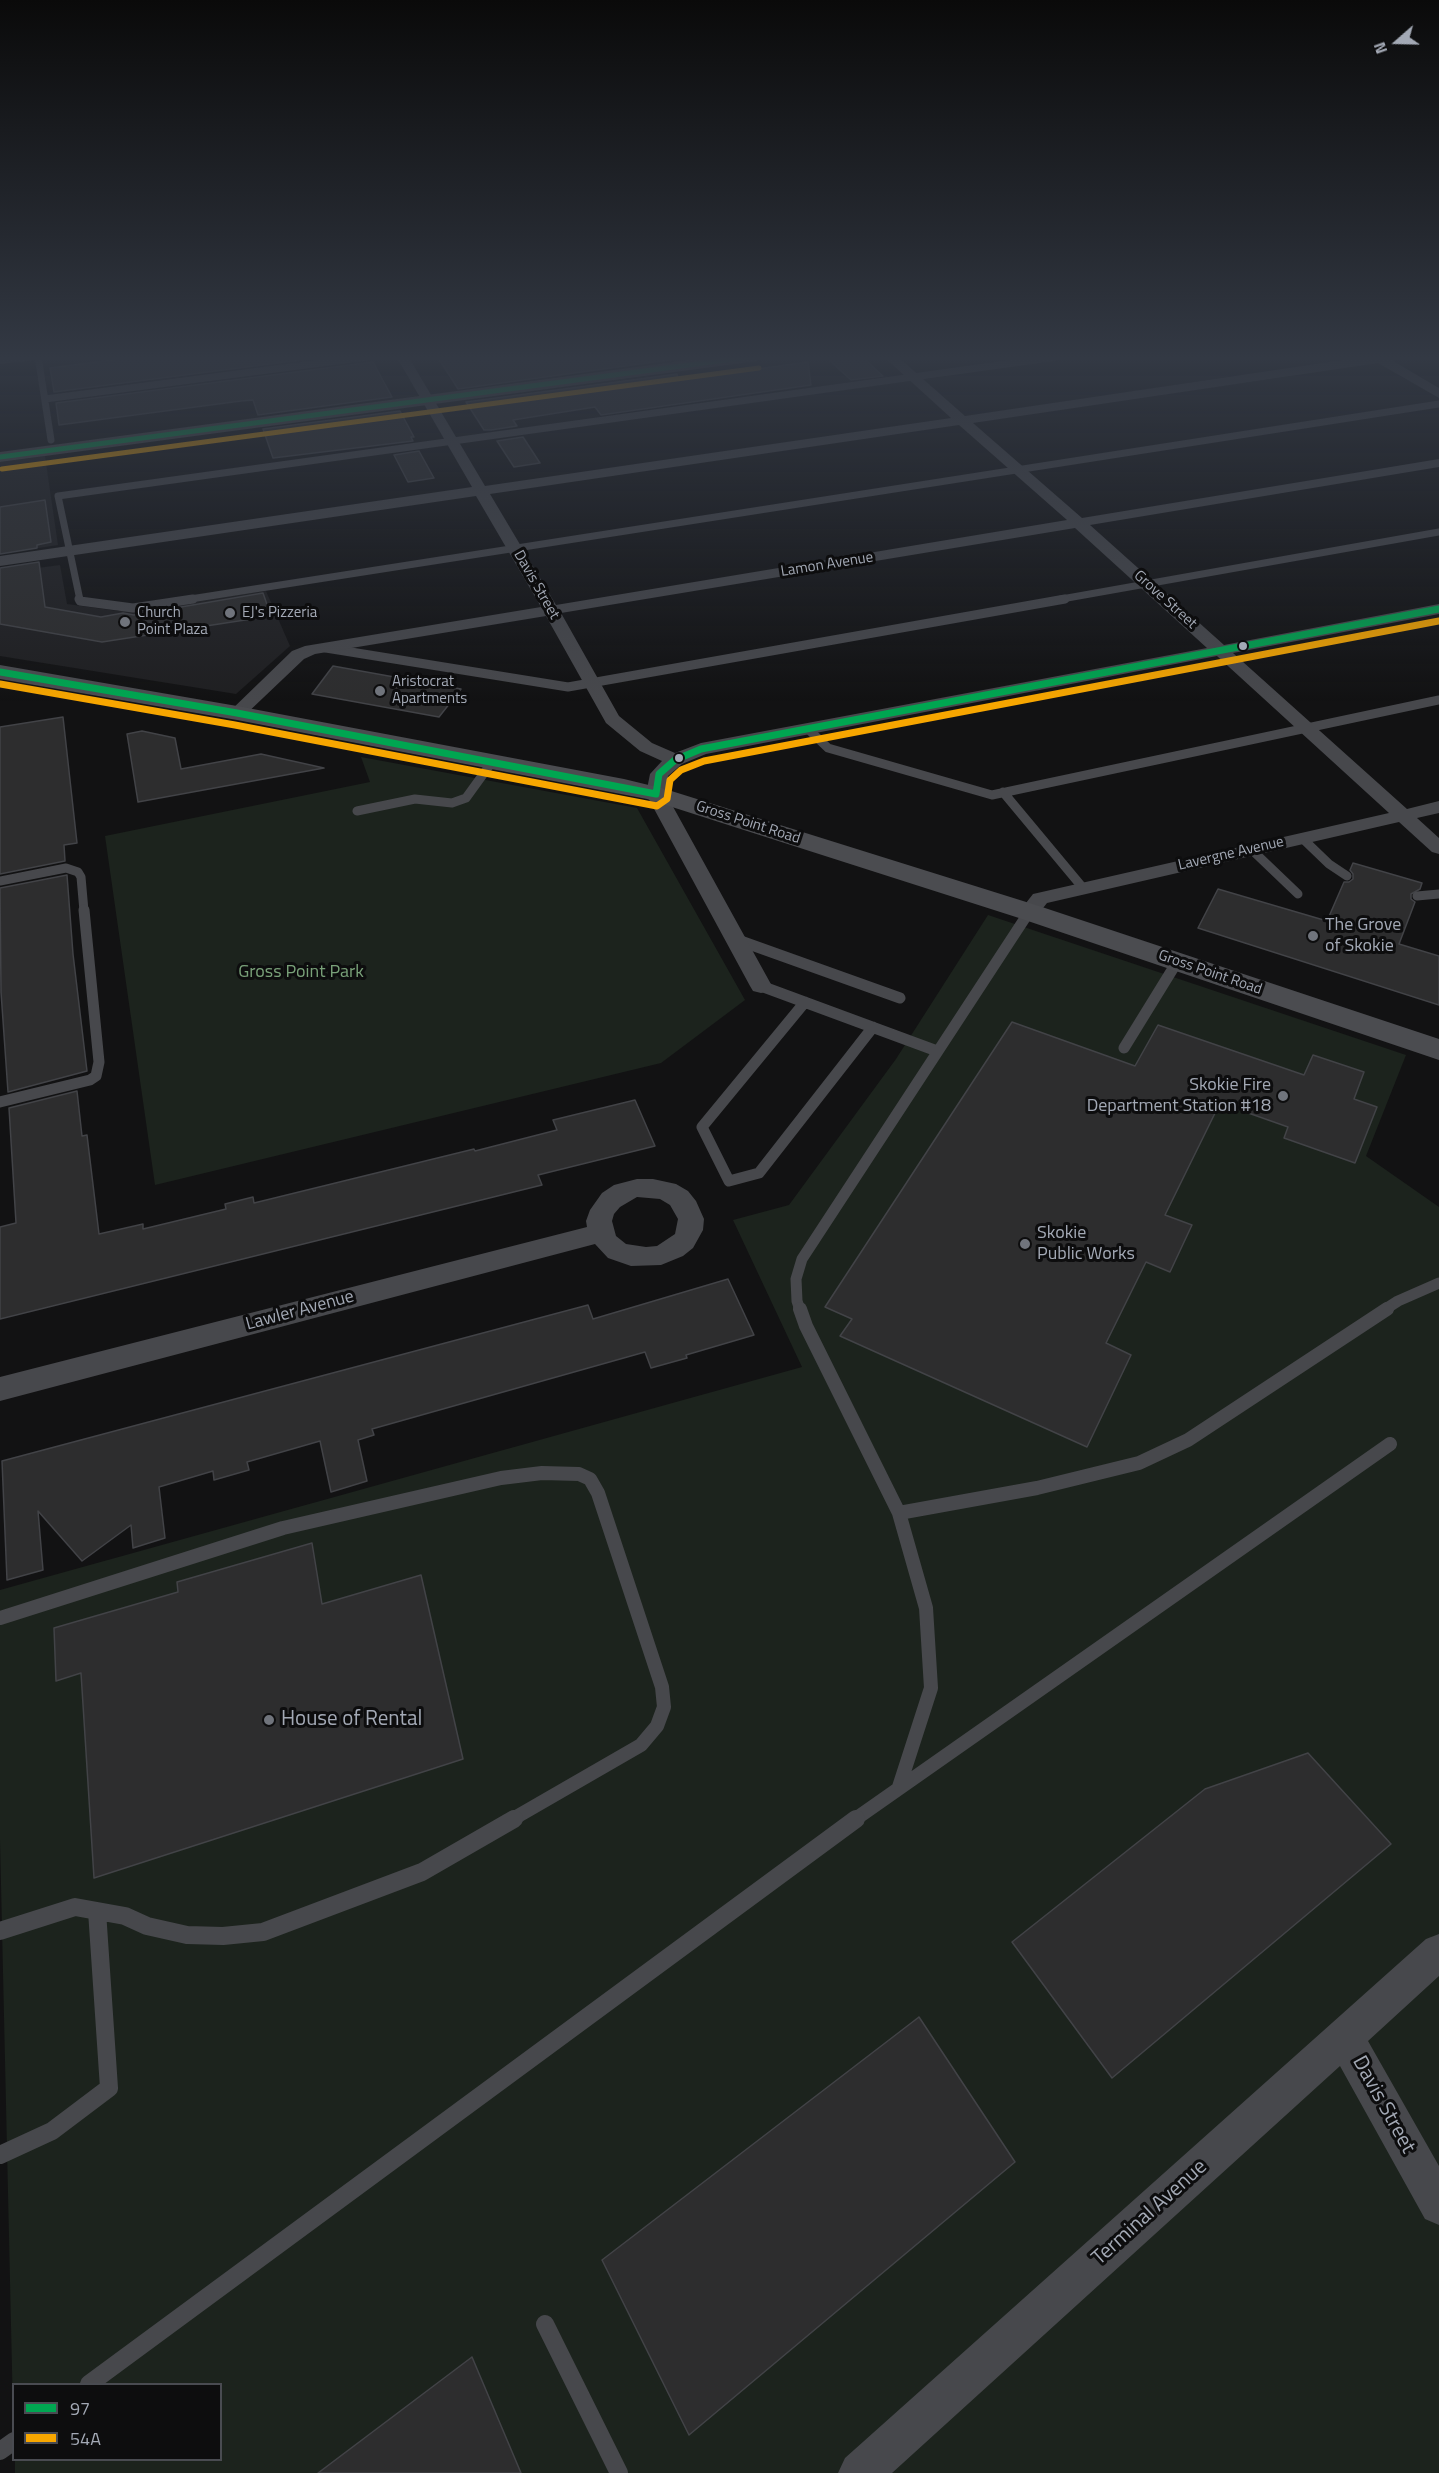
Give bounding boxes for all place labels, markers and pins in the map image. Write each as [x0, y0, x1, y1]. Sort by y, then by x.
place label: Church Point Plaza [137, 604, 208, 639]
place label: EJ's Pizzeria [242, 604, 317, 622]
marker: EJ's Pizzeria [223, 606, 237, 620]
marker: Church Point Plaza [118, 615, 132, 629]
unlabelled marker [1237, 640, 1249, 652]
place label: Aristocrat Apartments [392, 673, 467, 708]
marker: Aristocrat Apartments [373, 684, 387, 698]
unlabelled marker [673, 752, 685, 764]
place label: The Grove of Skokie [1325, 915, 1401, 958]
marker: The Grove of Skokie [1306, 929, 1320, 943]
place label: Skokie Fire Department Station #18 [1087, 1075, 1271, 1118]
marker: Skokie Fire Department Station #18 [1276, 1089, 1290, 1103]
place label: Skokie Public Works [1037, 1223, 1135, 1266]
marker: Skokie Public Works [1018, 1237, 1032, 1251]
place label: House of Rental [281, 1707, 422, 1733]
marker: House of Rental [262, 1713, 276, 1727]

